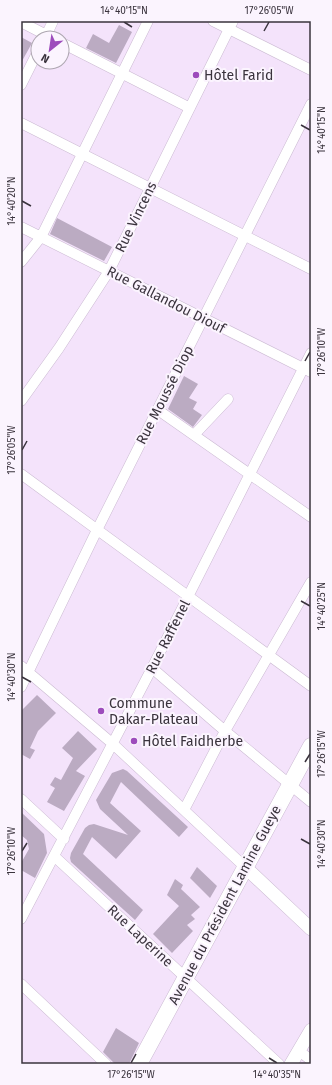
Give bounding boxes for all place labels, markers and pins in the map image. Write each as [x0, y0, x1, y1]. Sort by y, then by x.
place label: Hôtel Farid [204, 67, 273, 84]
marker: Hôtel Farid [191, 70, 201, 80]
place label: Commune Dakar-Plateau [109, 695, 198, 728]
marker: Commune Dakar-Plateau [96, 706, 106, 716]
place label: Hôtel Faidherbe [142, 733, 243, 750]
marker: Hôtel Faidherbe [129, 736, 139, 746]

